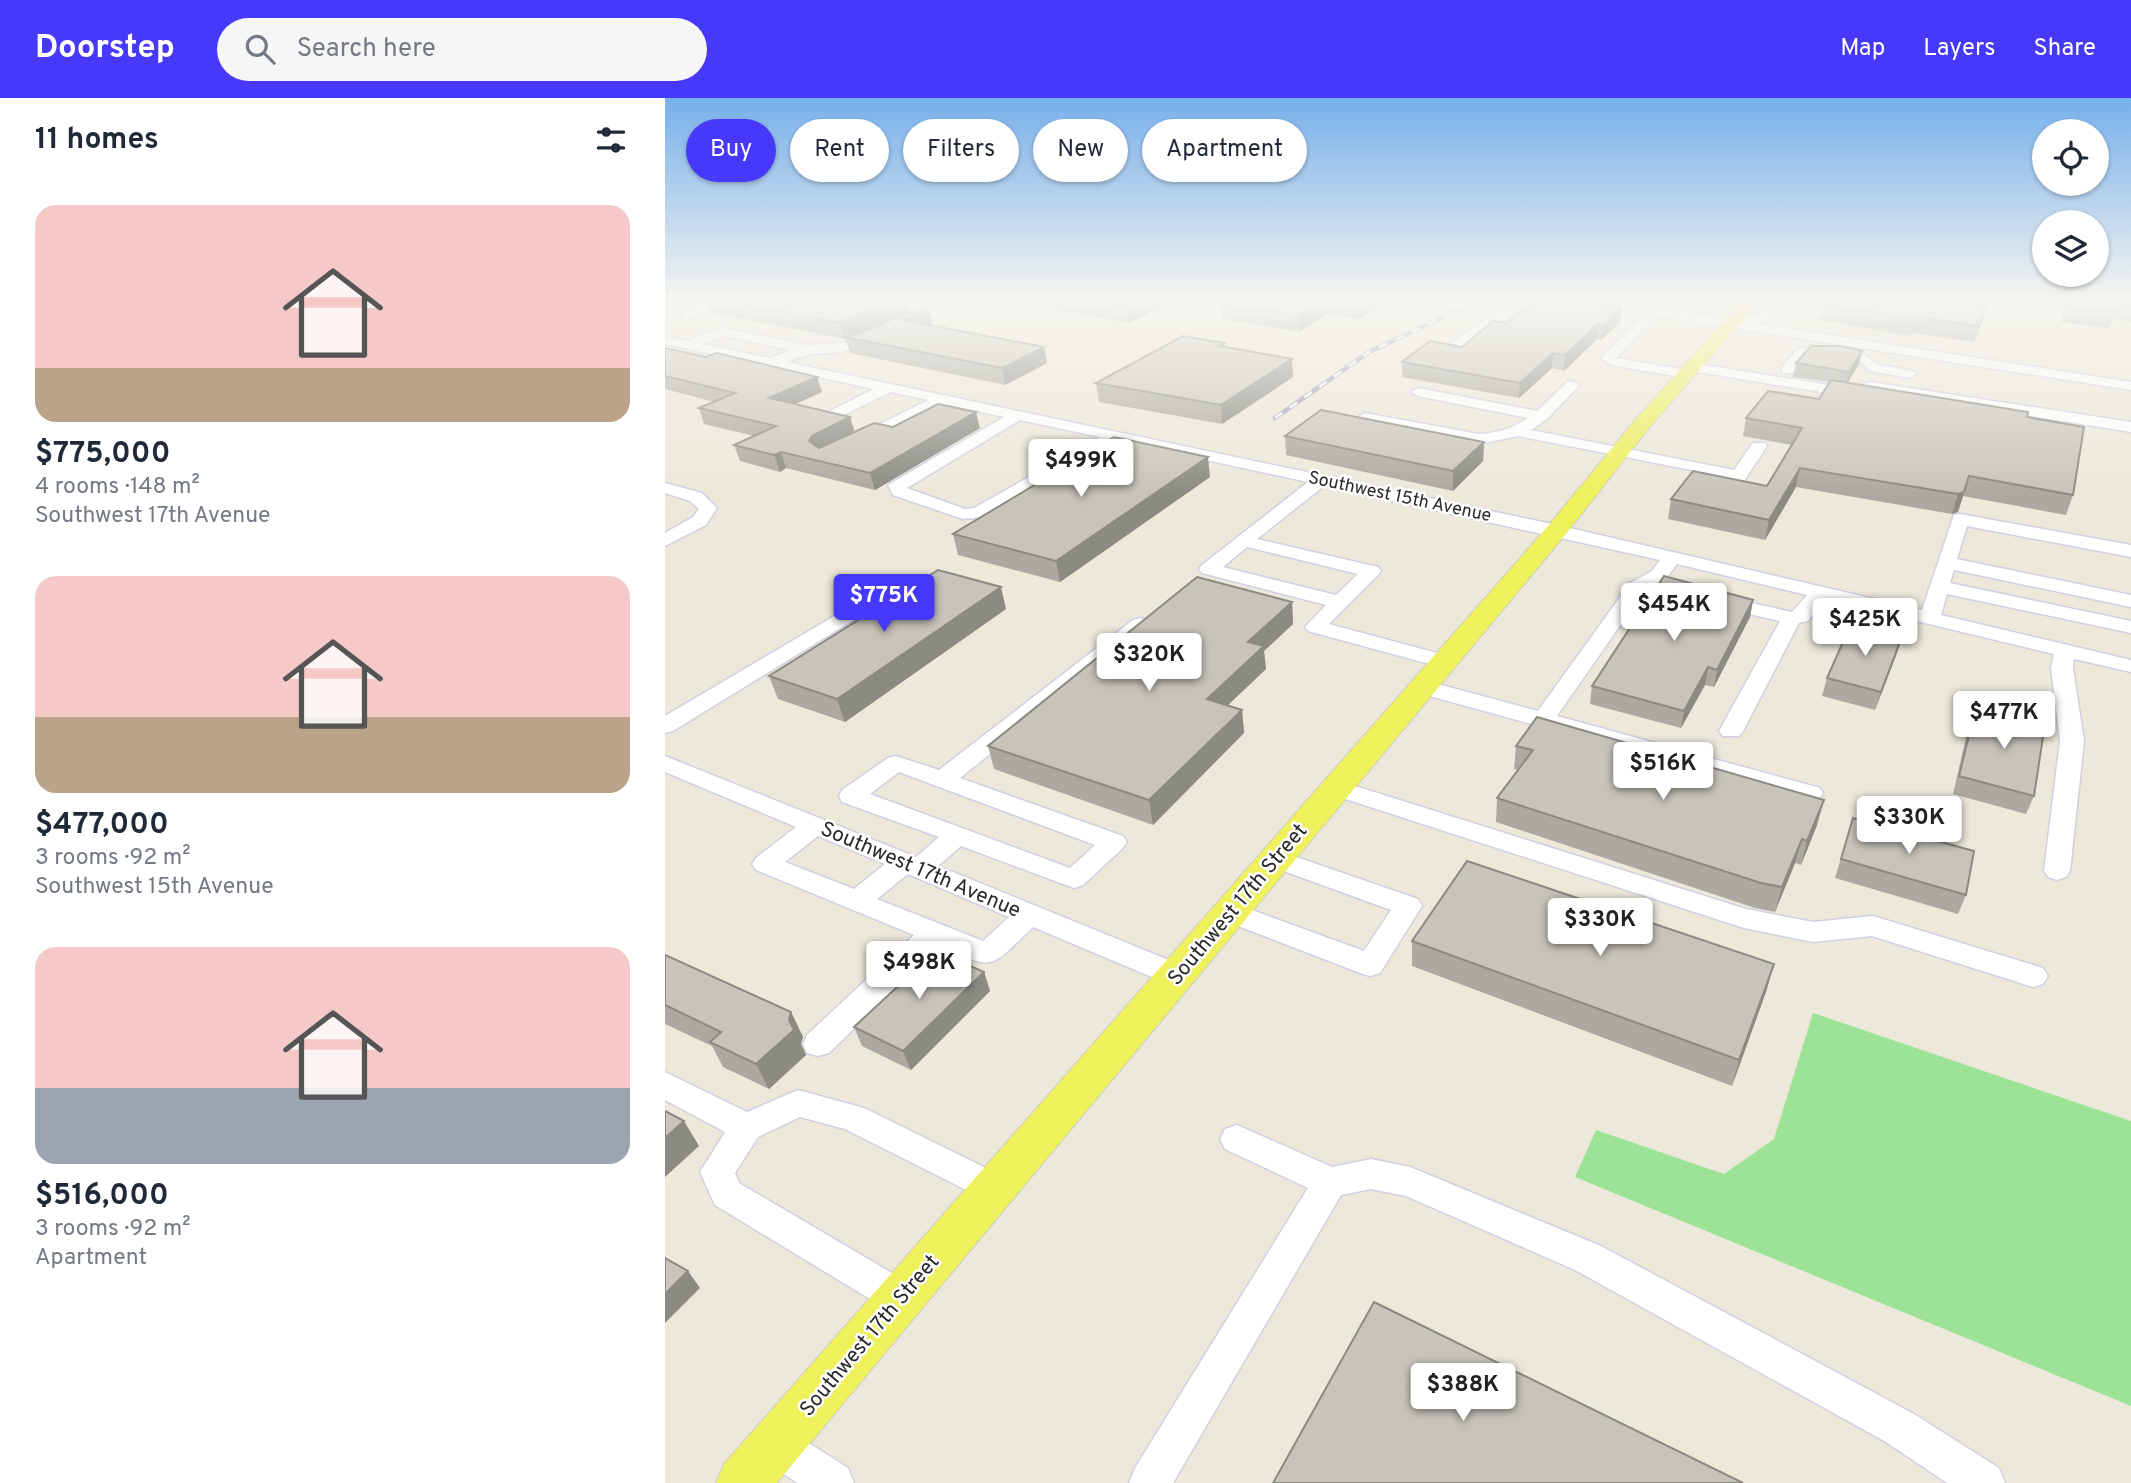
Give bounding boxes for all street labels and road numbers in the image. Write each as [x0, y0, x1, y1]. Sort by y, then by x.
street label: Southwest 15th Avenue [1306, 467, 1493, 528]
street label: Southwest 17th Avenue [816, 816, 1025, 925]
street label: Southwest 17th Street [1162, 818, 1314, 992]
street label: Southwest 17th Street [794, 1249, 946, 1423]

